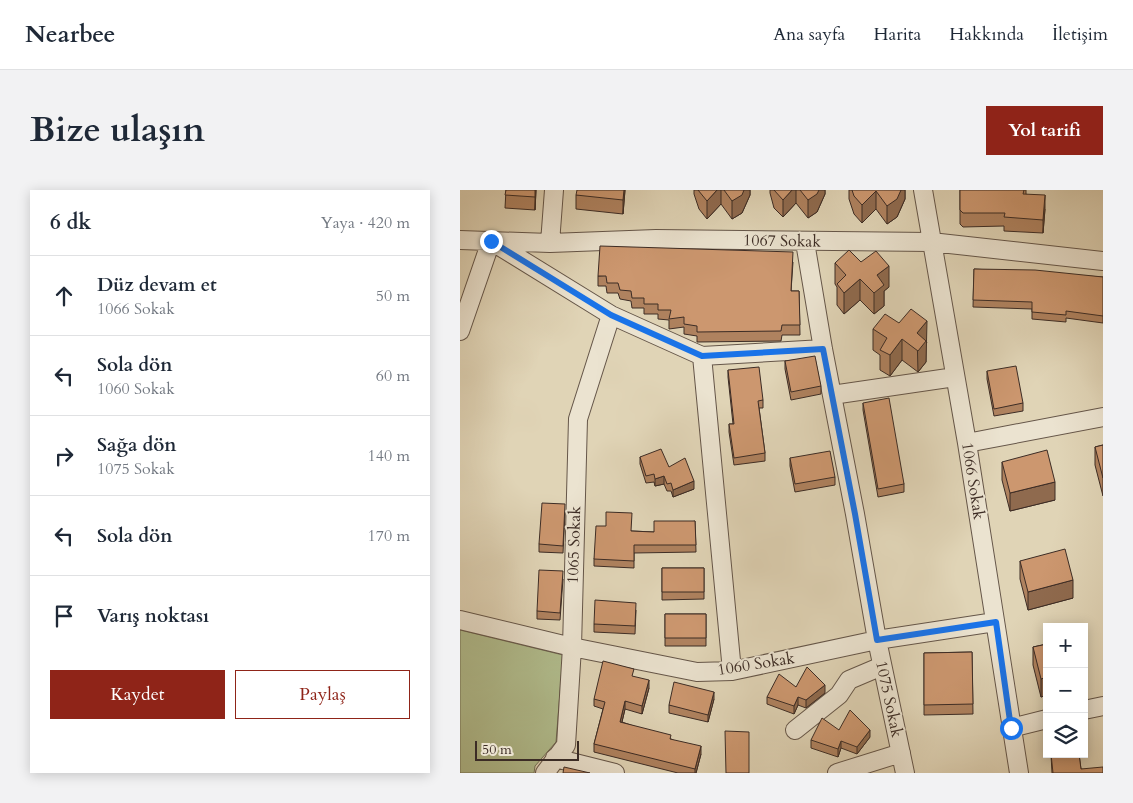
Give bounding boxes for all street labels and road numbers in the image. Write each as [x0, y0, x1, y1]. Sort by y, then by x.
street label: 1067 Sokak [743, 229, 822, 253]
street label: 1066 Sokak [956, 441, 990, 522]
street label: 1065 Sokak [562, 505, 586, 584]
street label: 1060 Sokak [716, 647, 797, 681]
street label: 1075 Sokak [870, 659, 908, 740]

